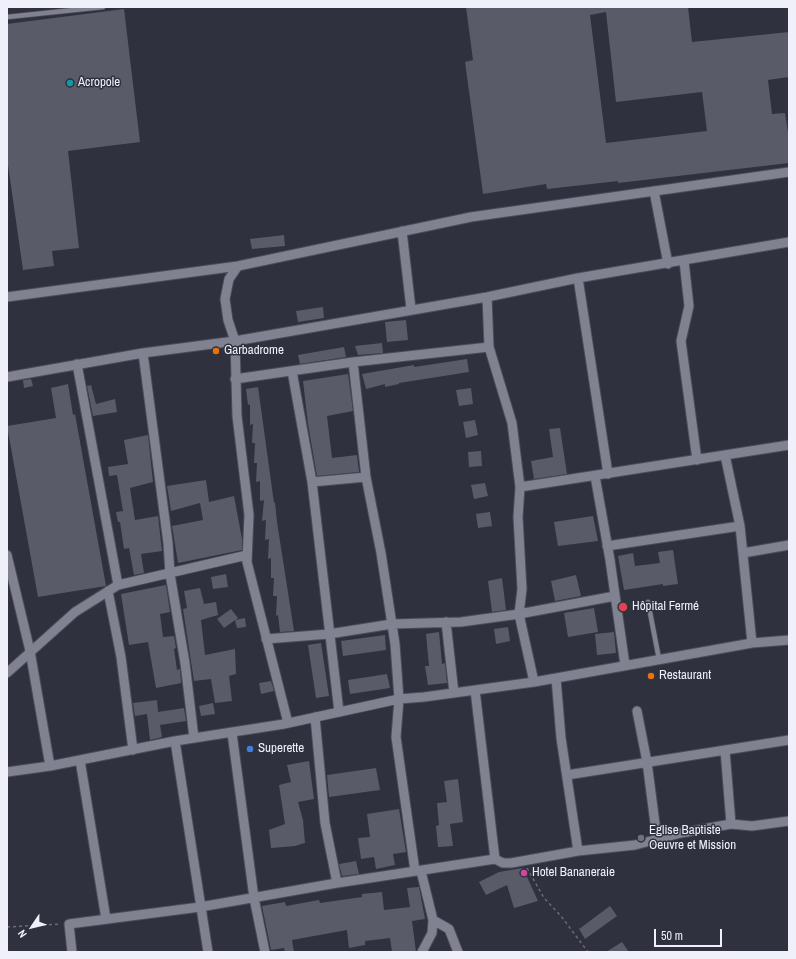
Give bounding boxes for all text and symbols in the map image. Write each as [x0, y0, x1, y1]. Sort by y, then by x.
place label: Acropole [78, 75, 120, 91]
marker: Acropole [65, 78, 75, 88]
place label: Garbadrome [224, 343, 284, 359]
marker: Garbadrome [211, 346, 221, 356]
place label: Hôpital Fermé [632, 599, 699, 615]
marker: Hôpital Fermé [617, 601, 629, 613]
place label: Restaurant [659, 668, 711, 684]
marker: Restaurant [646, 671, 656, 681]
place label: Superette [258, 741, 304, 757]
marker: Superette [245, 744, 255, 754]
place label: Eglise Baptiste Oeuvre et Mission [649, 823, 736, 854]
marker: Eglise Baptiste Oeuvre et Mission [636, 833, 646, 843]
place label: Hotel Bananeraie [532, 865, 615, 881]
marker: Hotel Bananeraie [519, 868, 529, 878]
north arrow [12, 907, 52, 947]
scale bar [656, 921, 724, 947]
text: N [15, 927, 30, 941]
text: 50 m [661, 928, 683, 944]

